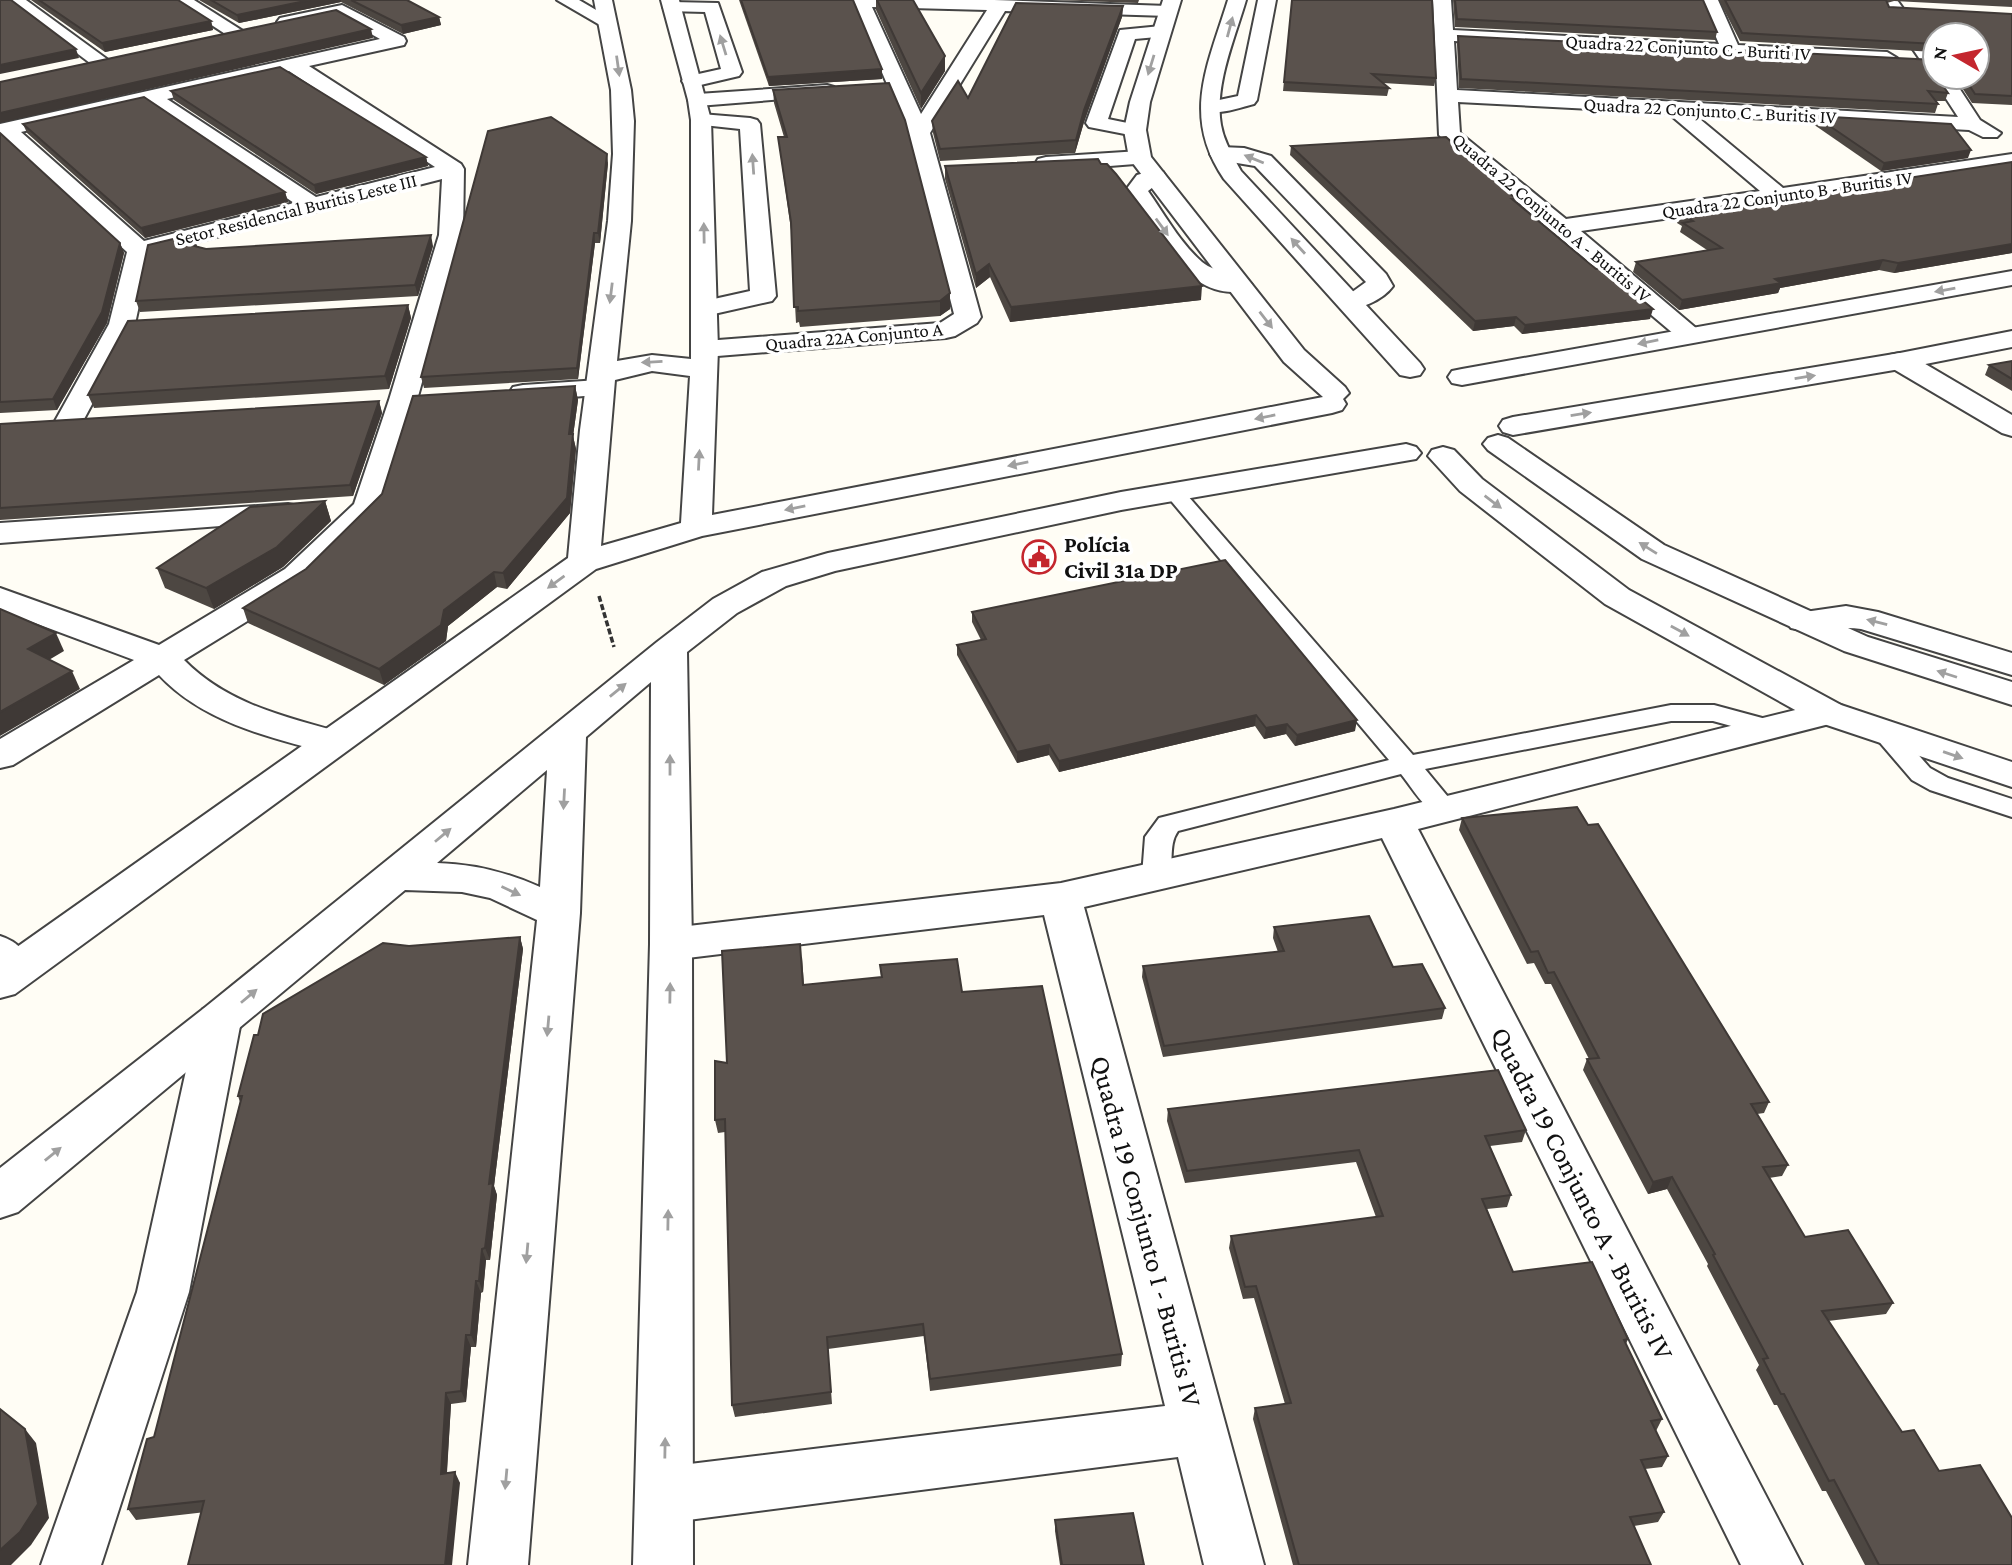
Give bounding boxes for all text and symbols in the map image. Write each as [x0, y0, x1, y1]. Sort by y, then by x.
one-way arrow [1225, 16, 1235, 37]
north arrow [1921, 21, 1991, 91]
street label: Quadra 22 Conjunto C - Buriti IV [1565, 31, 1811, 65]
one-way arrow [718, 35, 728, 56]
text: N [1928, 45, 1951, 61]
one-way arrow [1145, 55, 1156, 76]
one-way arrow [612, 56, 623, 78]
street label: Quadra 22 Conjunto C - Buritis IV [1583, 93, 1837, 129]
street label: Quadra 22 Conjunto A - Buritis IV [1447, 128, 1655, 308]
one-way arrow [747, 153, 758, 175]
one-way arrow [1243, 154, 1264, 165]
street label: Quadra 22 Conjunto B - Buritis IV [1661, 167, 1914, 223]
street label: Setor Residencial Buritis Leste III [173, 169, 419, 250]
one-way arrow [1155, 217, 1169, 236]
one-way arrow [698, 221, 709, 243]
one-way arrow [1290, 237, 1306, 255]
one-way arrow [605, 282, 616, 304]
one-way arrow [1934, 285, 1956, 296]
one-way arrow [1259, 311, 1273, 329]
street label: Quadra 22A Conjunto A [764, 318, 944, 356]
one-way arrow [1637, 336, 1659, 347]
one-way arrow [641, 356, 663, 367]
one-way arrow [1794, 371, 1816, 382]
one-way arrow [1570, 408, 1592, 419]
one-way arrow [1254, 411, 1276, 422]
one-way arrow [694, 449, 705, 471]
one-way arrow [1007, 458, 1029, 469]
one-way arrow [1484, 495, 1502, 509]
one-way arrow [784, 503, 806, 514]
place label: Polícia Civil 31a DP [1064, 531, 1178, 583]
public building icon: Polícia Civil 31a DP [1020, 538, 1058, 576]
one-way arrow [1638, 541, 1657, 554]
one-way arrow [547, 575, 565, 589]
one-way arrow [1866, 616, 1888, 627]
one-way arrow [1670, 625, 1690, 637]
one-way arrow [1936, 668, 1957, 678]
one-way arrow [610, 683, 627, 698]
one-way arrow [1942, 750, 1963, 761]
one-way arrow [664, 754, 676, 776]
one-way arrow [559, 789, 570, 811]
one-way arrow [435, 828, 452, 843]
one-way arrow [501, 885, 521, 896]
one-way arrow [664, 982, 676, 1004]
one-way arrow [241, 989, 258, 1004]
one-way arrow [542, 1016, 553, 1038]
street label: Quadra 19 Conjunto A - Buritis IV [1485, 1022, 1680, 1365]
street label: Quadra 19 Conjunto I - Buritis IV [1085, 1052, 1208, 1410]
one-way arrow [45, 1147, 62, 1162]
one-way arrow [662, 1209, 674, 1231]
one-way arrow [521, 1242, 532, 1264]
one-way arrow [659, 1437, 671, 1459]
one-way arrow [500, 1469, 511, 1491]

